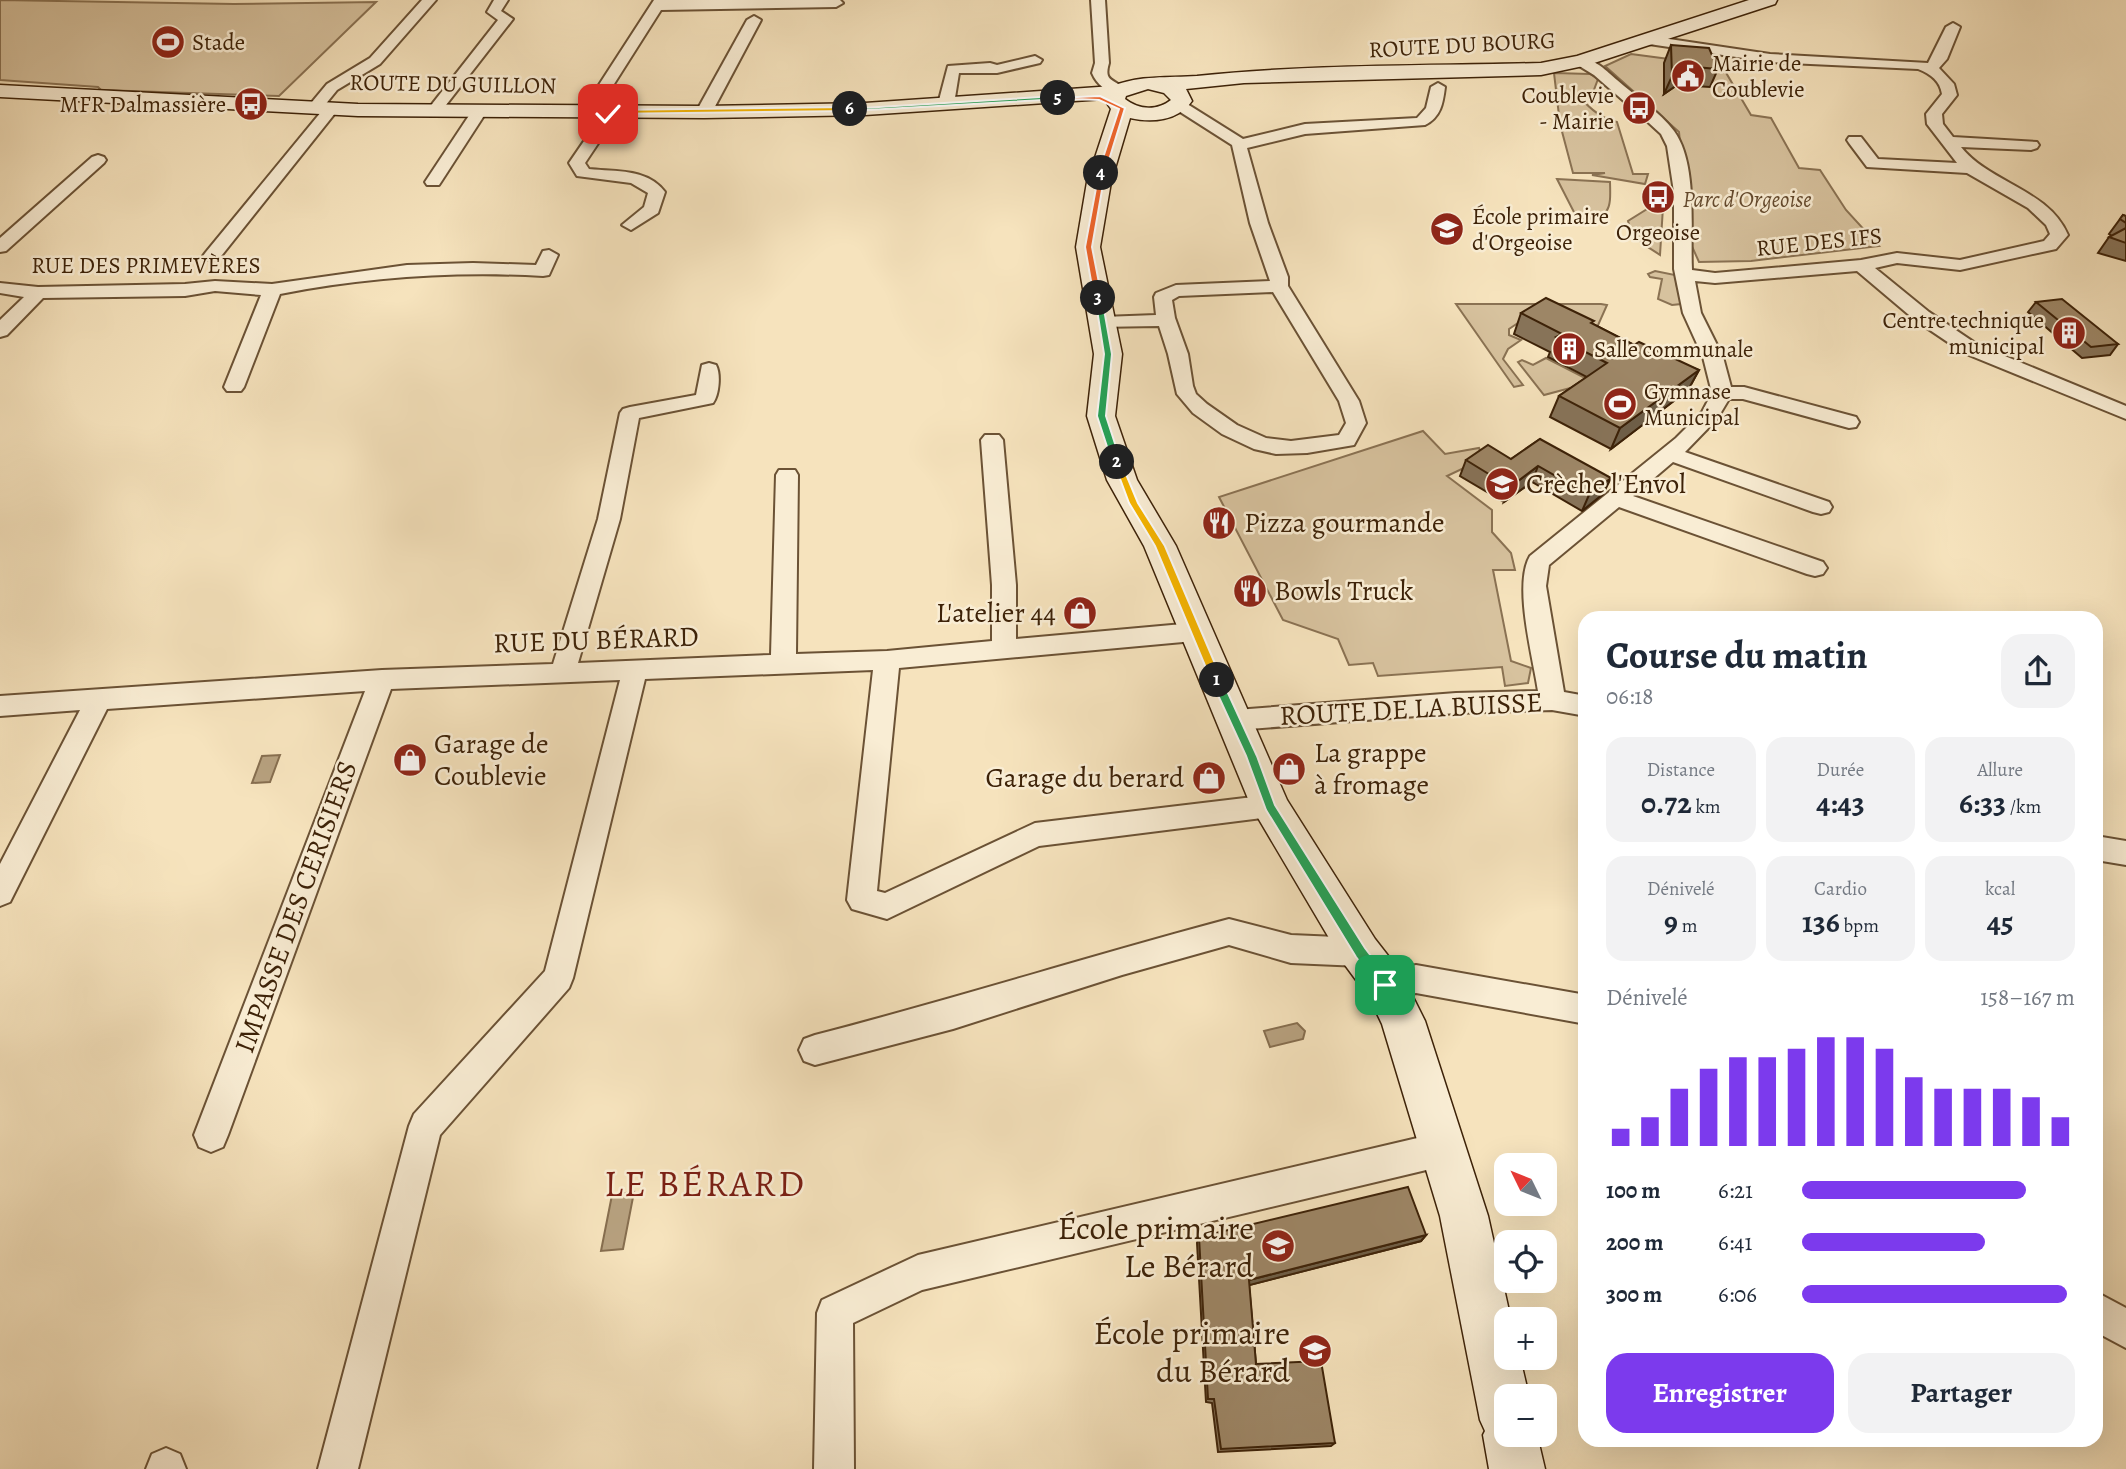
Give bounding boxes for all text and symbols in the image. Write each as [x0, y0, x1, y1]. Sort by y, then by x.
sports icon: Stade [149, 23, 187, 61]
street label: ROUTE DU BOURG [1368, 25, 1556, 65]
place label: Stade [192, 27, 245, 58]
place label: Mairie de Coublevie [1712, 48, 1804, 105]
public building icon: Mairie de Coublevie [1669, 57, 1707, 95]
street label: ROUTE DU GUILLON [349, 67, 557, 101]
pin: 5 [1040, 80, 1076, 116]
place label: Coublevie - Mairie [1522, 80, 1614, 137]
pin [578, 84, 638, 144]
text: 5 [1053, 84, 1062, 110]
bus stop icon: MFR Dalmassière [232, 85, 270, 123]
place label: MFR Dalmassière [60, 89, 226, 120]
bus stop icon: Coublevie - Mairie [1620, 89, 1658, 127]
pin: 6 [832, 92, 868, 126]
icon: check [589, 95, 627, 133]
text: 6 [845, 95, 854, 121]
pin: 4 [1084, 156, 1118, 190]
text: 4 [1096, 159, 1105, 185]
bus stop icon: Orgeoise [1639, 178, 1677, 216]
park label: Parc d'Orgeoise [1682, 184, 1812, 215]
place label: École primaire d'Orgeoise [1472, 201, 1609, 258]
school or university icon: École primaire d'Orgeoise [1428, 210, 1466, 248]
place label: Orgeoise [1616, 217, 1700, 248]
street label: RUE DES IFS [1755, 220, 1883, 264]
street label: RUE DES PRIMEVÈRES [31, 250, 261, 281]
pin: 3 [1080, 280, 1116, 316]
text: 3 [1093, 284, 1102, 310]
place label: Centre technique municipal [1882, 305, 2044, 362]
building icon: Centre technique municipal [2050, 314, 2088, 352]
building icon: Salle communale [1550, 330, 1588, 368]
place label: Salle communale [1594, 334, 1753, 365]
place label: Gymnase Municipal [1644, 376, 1740, 433]
sports icon: Gymnase Municipal [1601, 385, 1639, 423]
pin: 2 [1100, 444, 1134, 480]
text: 2 [1112, 448, 1121, 474]
school or university icon: Crèche l'Envol [1483, 465, 1521, 503]
place label: Crèche l'Envol [1526, 465, 1686, 503]
restaurant icon: Pizza gourmande [1200, 504, 1238, 542]
place label: Pizza gourmande [1244, 504, 1445, 542]
restaurant icon: Bowls Truck [1231, 572, 1269, 610]
place label: Bowls Truck [1274, 572, 1413, 610]
place label: L'atelier 44 [936, 594, 1056, 632]
shop icon: L'atelier 44 [1061, 594, 1099, 632]
street label: RUE DU BÉRARD [493, 617, 699, 663]
text: Course du matin [1606, 629, 1868, 681]
button: share [2001, 634, 2075, 708]
pin: 1 [1200, 662, 1234, 698]
text: 1 [1213, 666, 1220, 692]
text: 06:18 [1606, 681, 1653, 712]
street label: ROUTE DE LA BUISSE [1279, 683, 1543, 735]
place label: Garage de Coublevie [434, 725, 549, 795]
place label: La grappe à fromage [1314, 734, 1429, 804]
shop icon: Garage de Coublevie [391, 741, 429, 779]
shop icon: La grappe à fromage [1270, 750, 1308, 788]
street label: IMPASSE DES CERISIERS [225, 756, 367, 1058]
text: Distance [1647, 757, 1715, 783]
text: Durée [1817, 757, 1864, 783]
text: Allure [1977, 757, 2023, 783]
place label: Garage du berard [985, 759, 1185, 797]
shop icon: Garage du berard [1190, 759, 1228, 797]
text: 0.72 [1641, 783, 1692, 823]
text: 4:43 [1816, 783, 1865, 823]
text: 6:33 [1959, 783, 2006, 823]
text: km [1692, 794, 1721, 820]
text: /km [2006, 794, 2041, 820]
text: Dénivelé [1647, 876, 1715, 902]
text: Cardio [1814, 876, 1867, 902]
text: kcal [1985, 876, 2015, 902]
text: 9 [1664, 902, 1678, 942]
text: 136 [1802, 902, 1840, 942]
text: 45 [1987, 902, 2014, 942]
text: m [1678, 913, 1698, 939]
text: bpm [1840, 913, 1879, 939]
pin [1355, 955, 1415, 1015]
icon: arrive [1366, 966, 1404, 1004]
text: Dénivelé [1606, 982, 1688, 1013]
text: 158–167 m [1980, 982, 2075, 1013]
north arrow [1494, 1153, 1558, 1216]
map controls [1494, 1153, 1557, 1447]
district label: LE BÉRARD [604, 1158, 806, 1209]
text: 100 m [1606, 1175, 1661, 1206]
text: 6:21 [1718, 1175, 1753, 1206]
place label: École primaire Le Bérard [1057, 1205, 1254, 1288]
school or university icon: École primaire Le Bérard [1259, 1227, 1297, 1265]
text: 200 m [1606, 1227, 1664, 1258]
text: 6:41 [1718, 1227, 1752, 1258]
button: locate [1494, 1230, 1557, 1293]
text: 300 m [1606, 1279, 1662, 1310]
text: 6:06 [1718, 1279, 1757, 1310]
button: + [1494, 1307, 1557, 1370]
place label: École primaire du Bérard [1093, 1310, 1290, 1393]
school or university icon: École primaire du Bérard [1296, 1332, 1334, 1370]
button: Enregistrer [1606, 1353, 1834, 1433]
button: Partager [1848, 1353, 2075, 1433]
button: − [1494, 1384, 1557, 1447]

